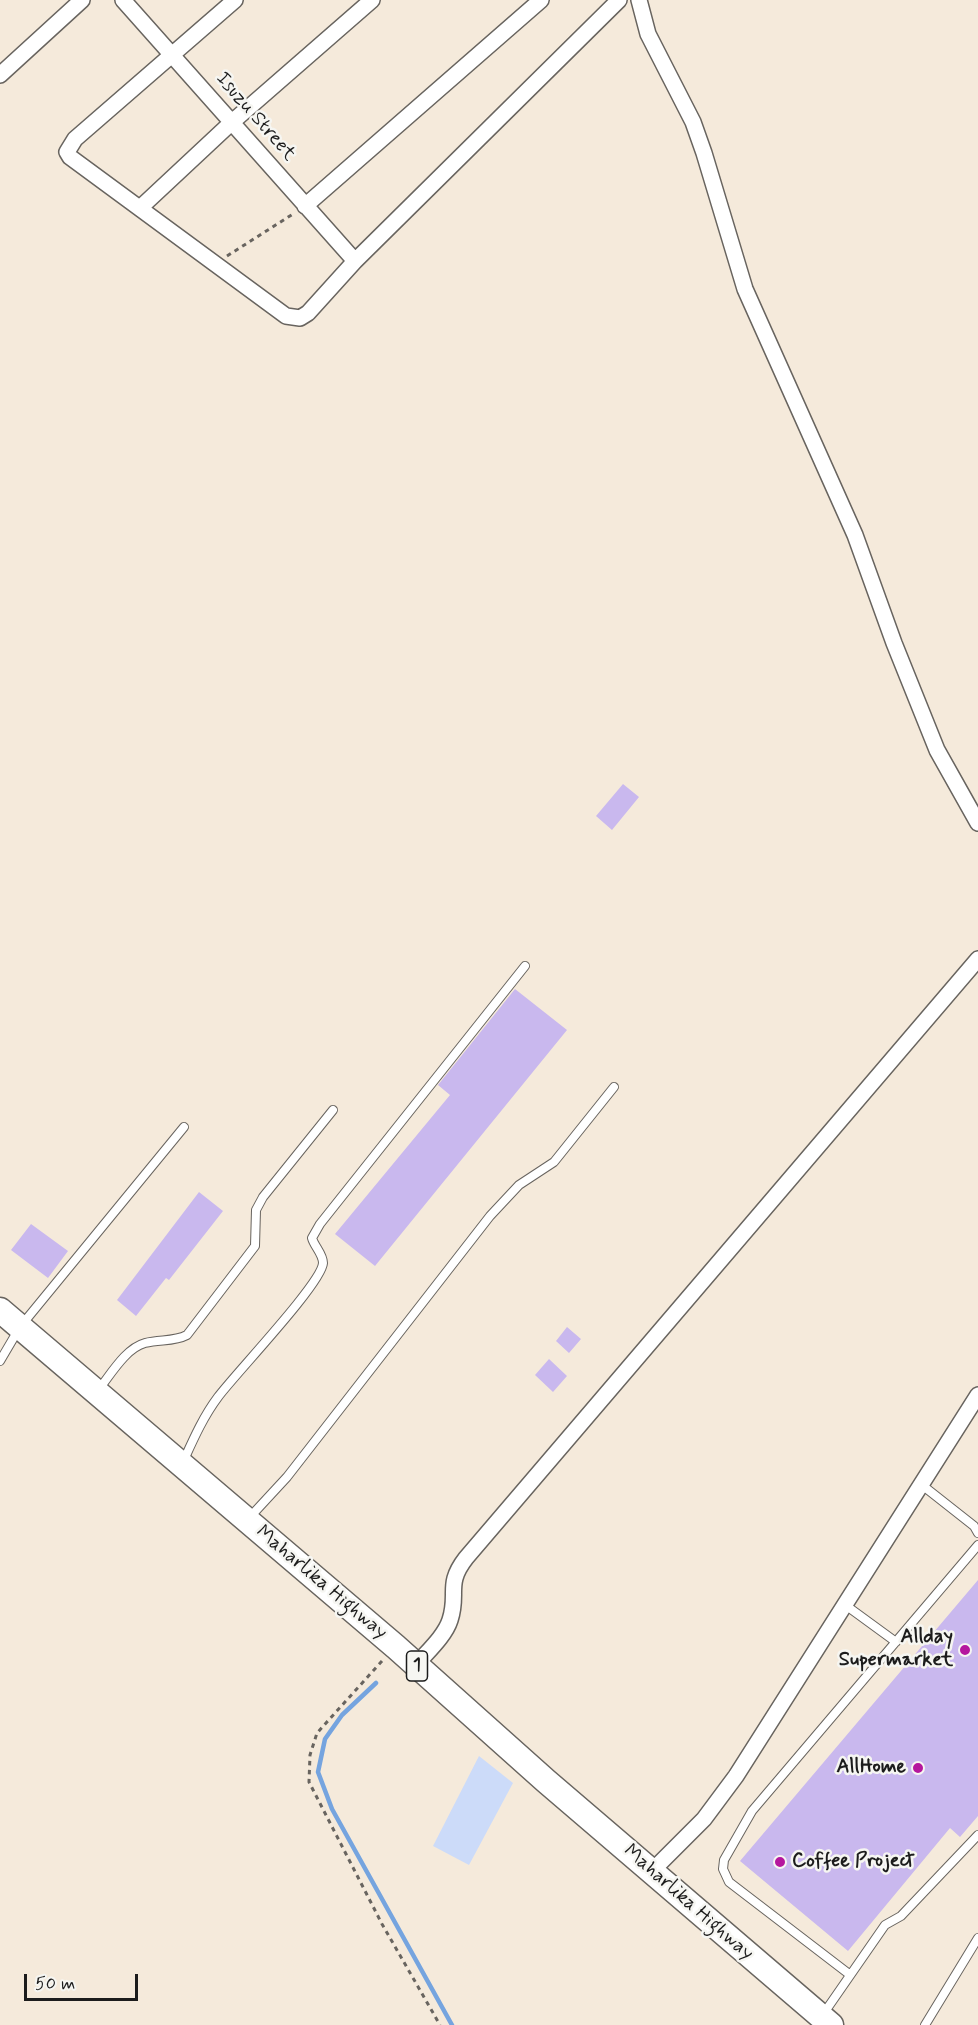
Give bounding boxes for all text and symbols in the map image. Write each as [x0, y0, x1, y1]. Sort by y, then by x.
street label: Isuzu Street [210, 68, 300, 166]
street label: Maharlika Highway [250, 1521, 392, 1645]
place label: Allday Supermarket [839, 1626, 953, 1673]
marker: Allday Supermarket [958, 1643, 972, 1657]
road number: 1 [406, 1651, 428, 1681]
place label: AllHome [837, 1756, 906, 1780]
marker: AllHome [911, 1761, 925, 1775]
street label: Maharlika Highway [618, 1840, 758, 1966]
place label: Coffee Project [792, 1850, 915, 1874]
marker: Coffee Project [773, 1855, 787, 1869]
scale bar [27, 1962, 141, 2000]
text: 50 m [35, 1972, 75, 1996]

